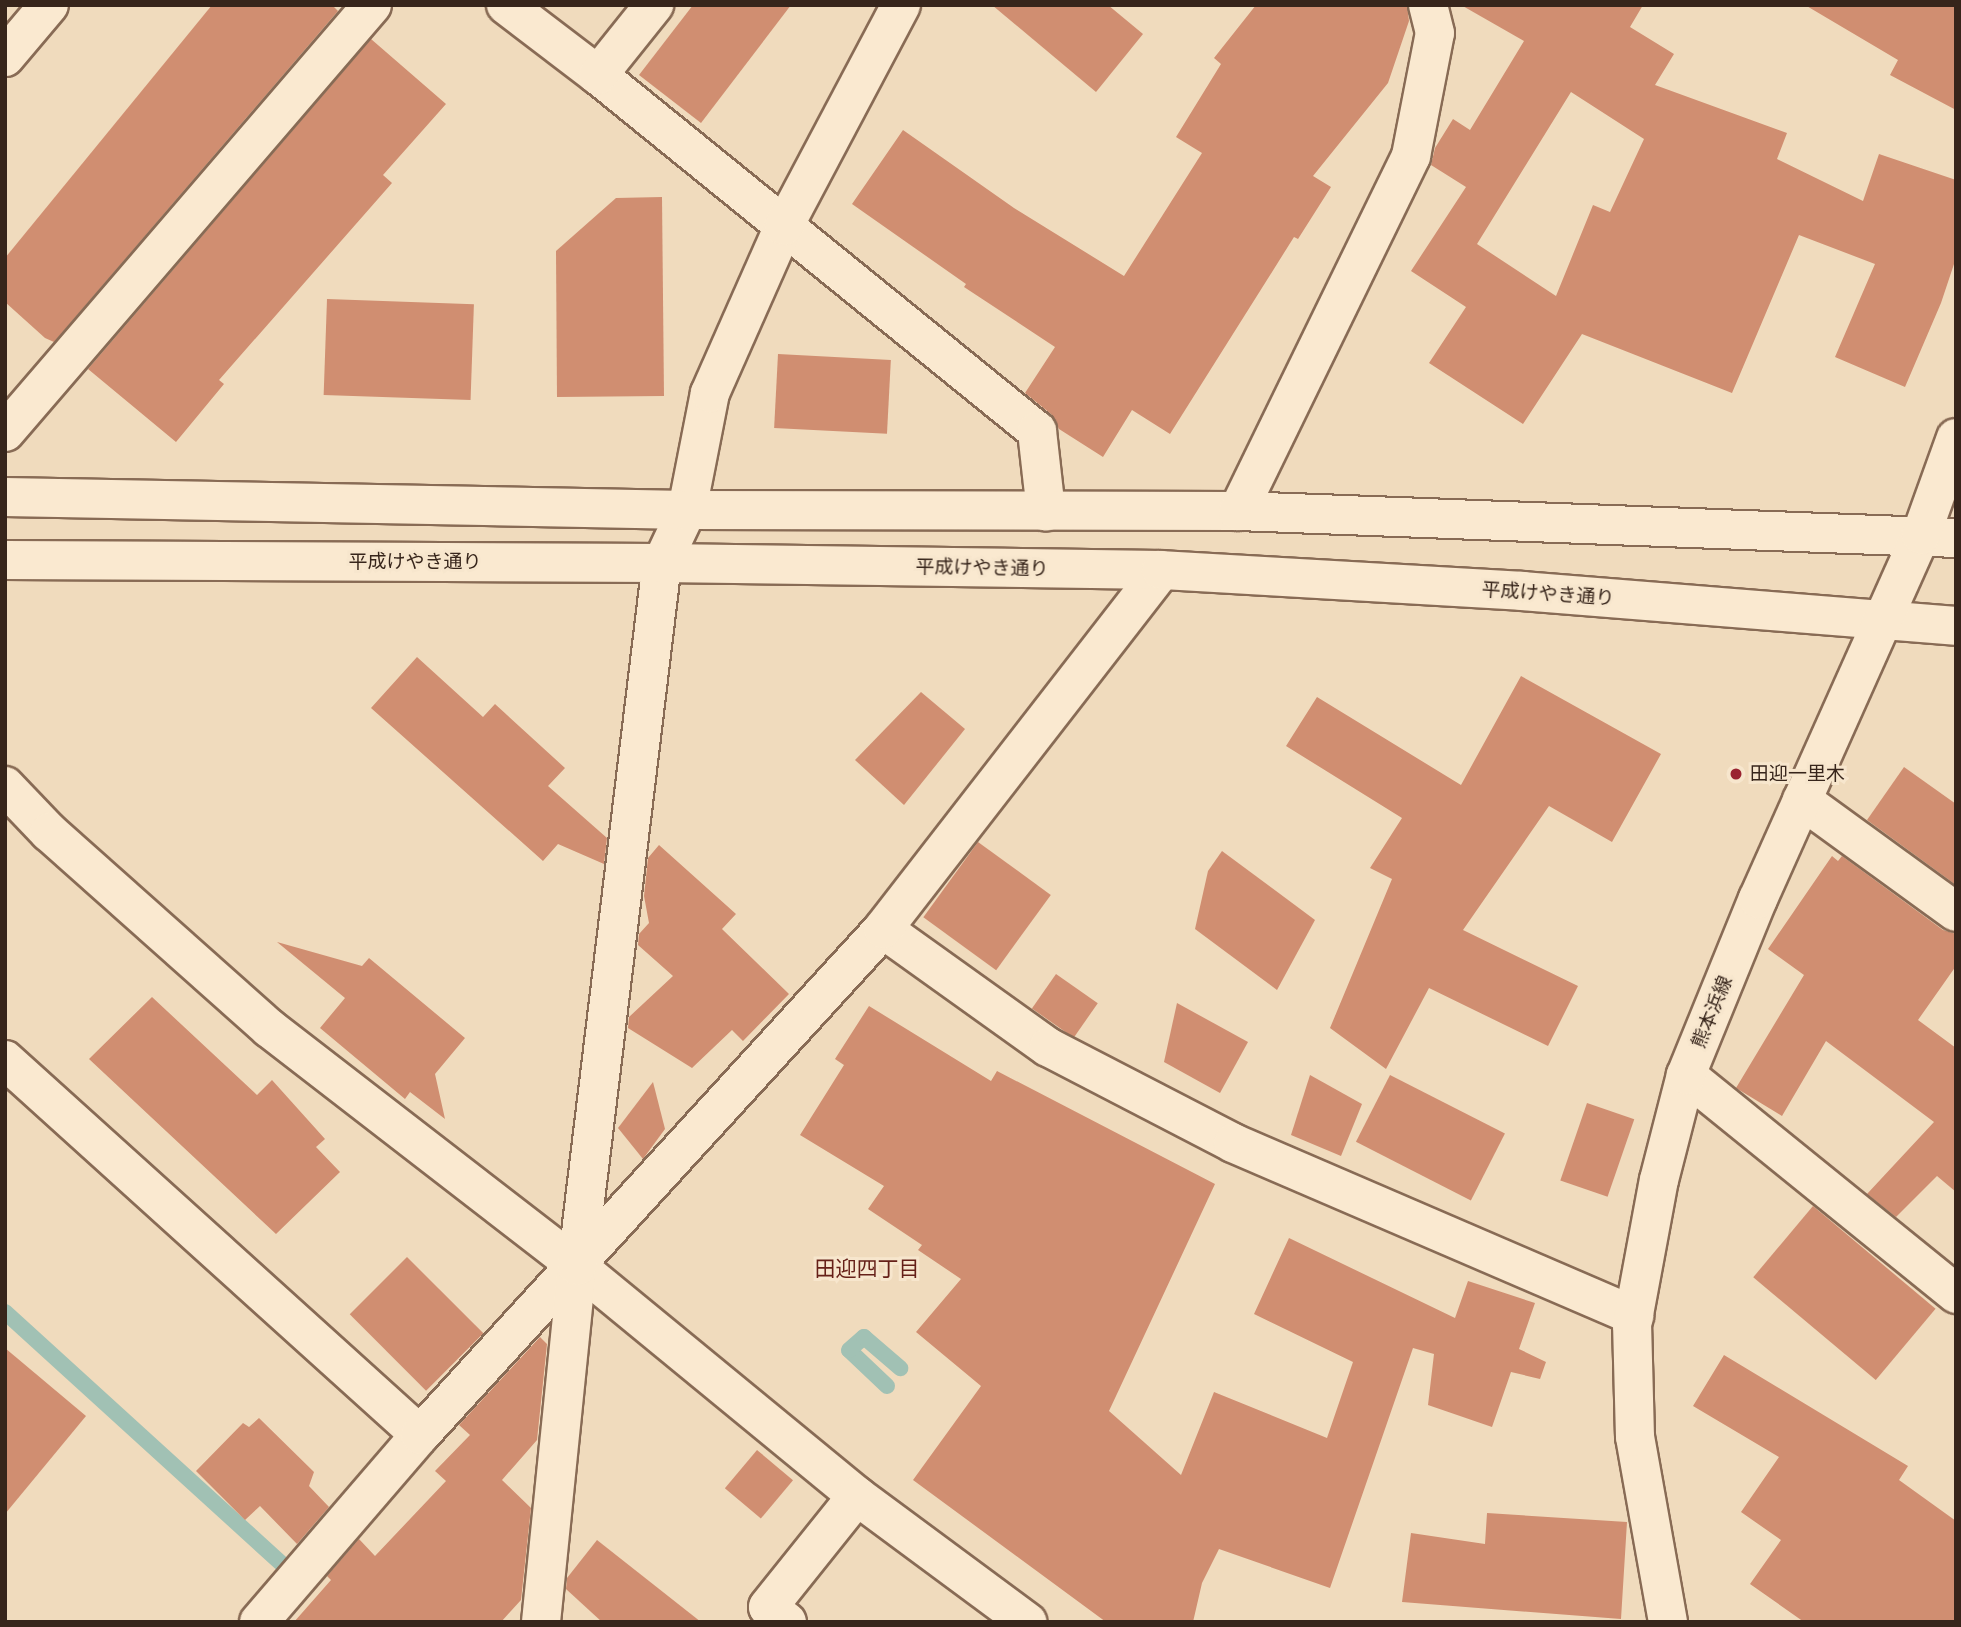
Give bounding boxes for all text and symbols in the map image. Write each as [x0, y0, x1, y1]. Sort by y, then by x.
street label: 平成けやき通り [349, 551, 481, 573]
street label: 平成けやき通り [915, 555, 1049, 581]
street label: 平成けやき通り [1481, 578, 1615, 610]
place label: 田迎一里木 [1750, 763, 1845, 785]
marker: 田迎一里木 [1728, 766, 1744, 782]
street label: 熊本浜線 [1687, 972, 1737, 1052]
district label: 田迎四丁目 [815, 1255, 919, 1281]

